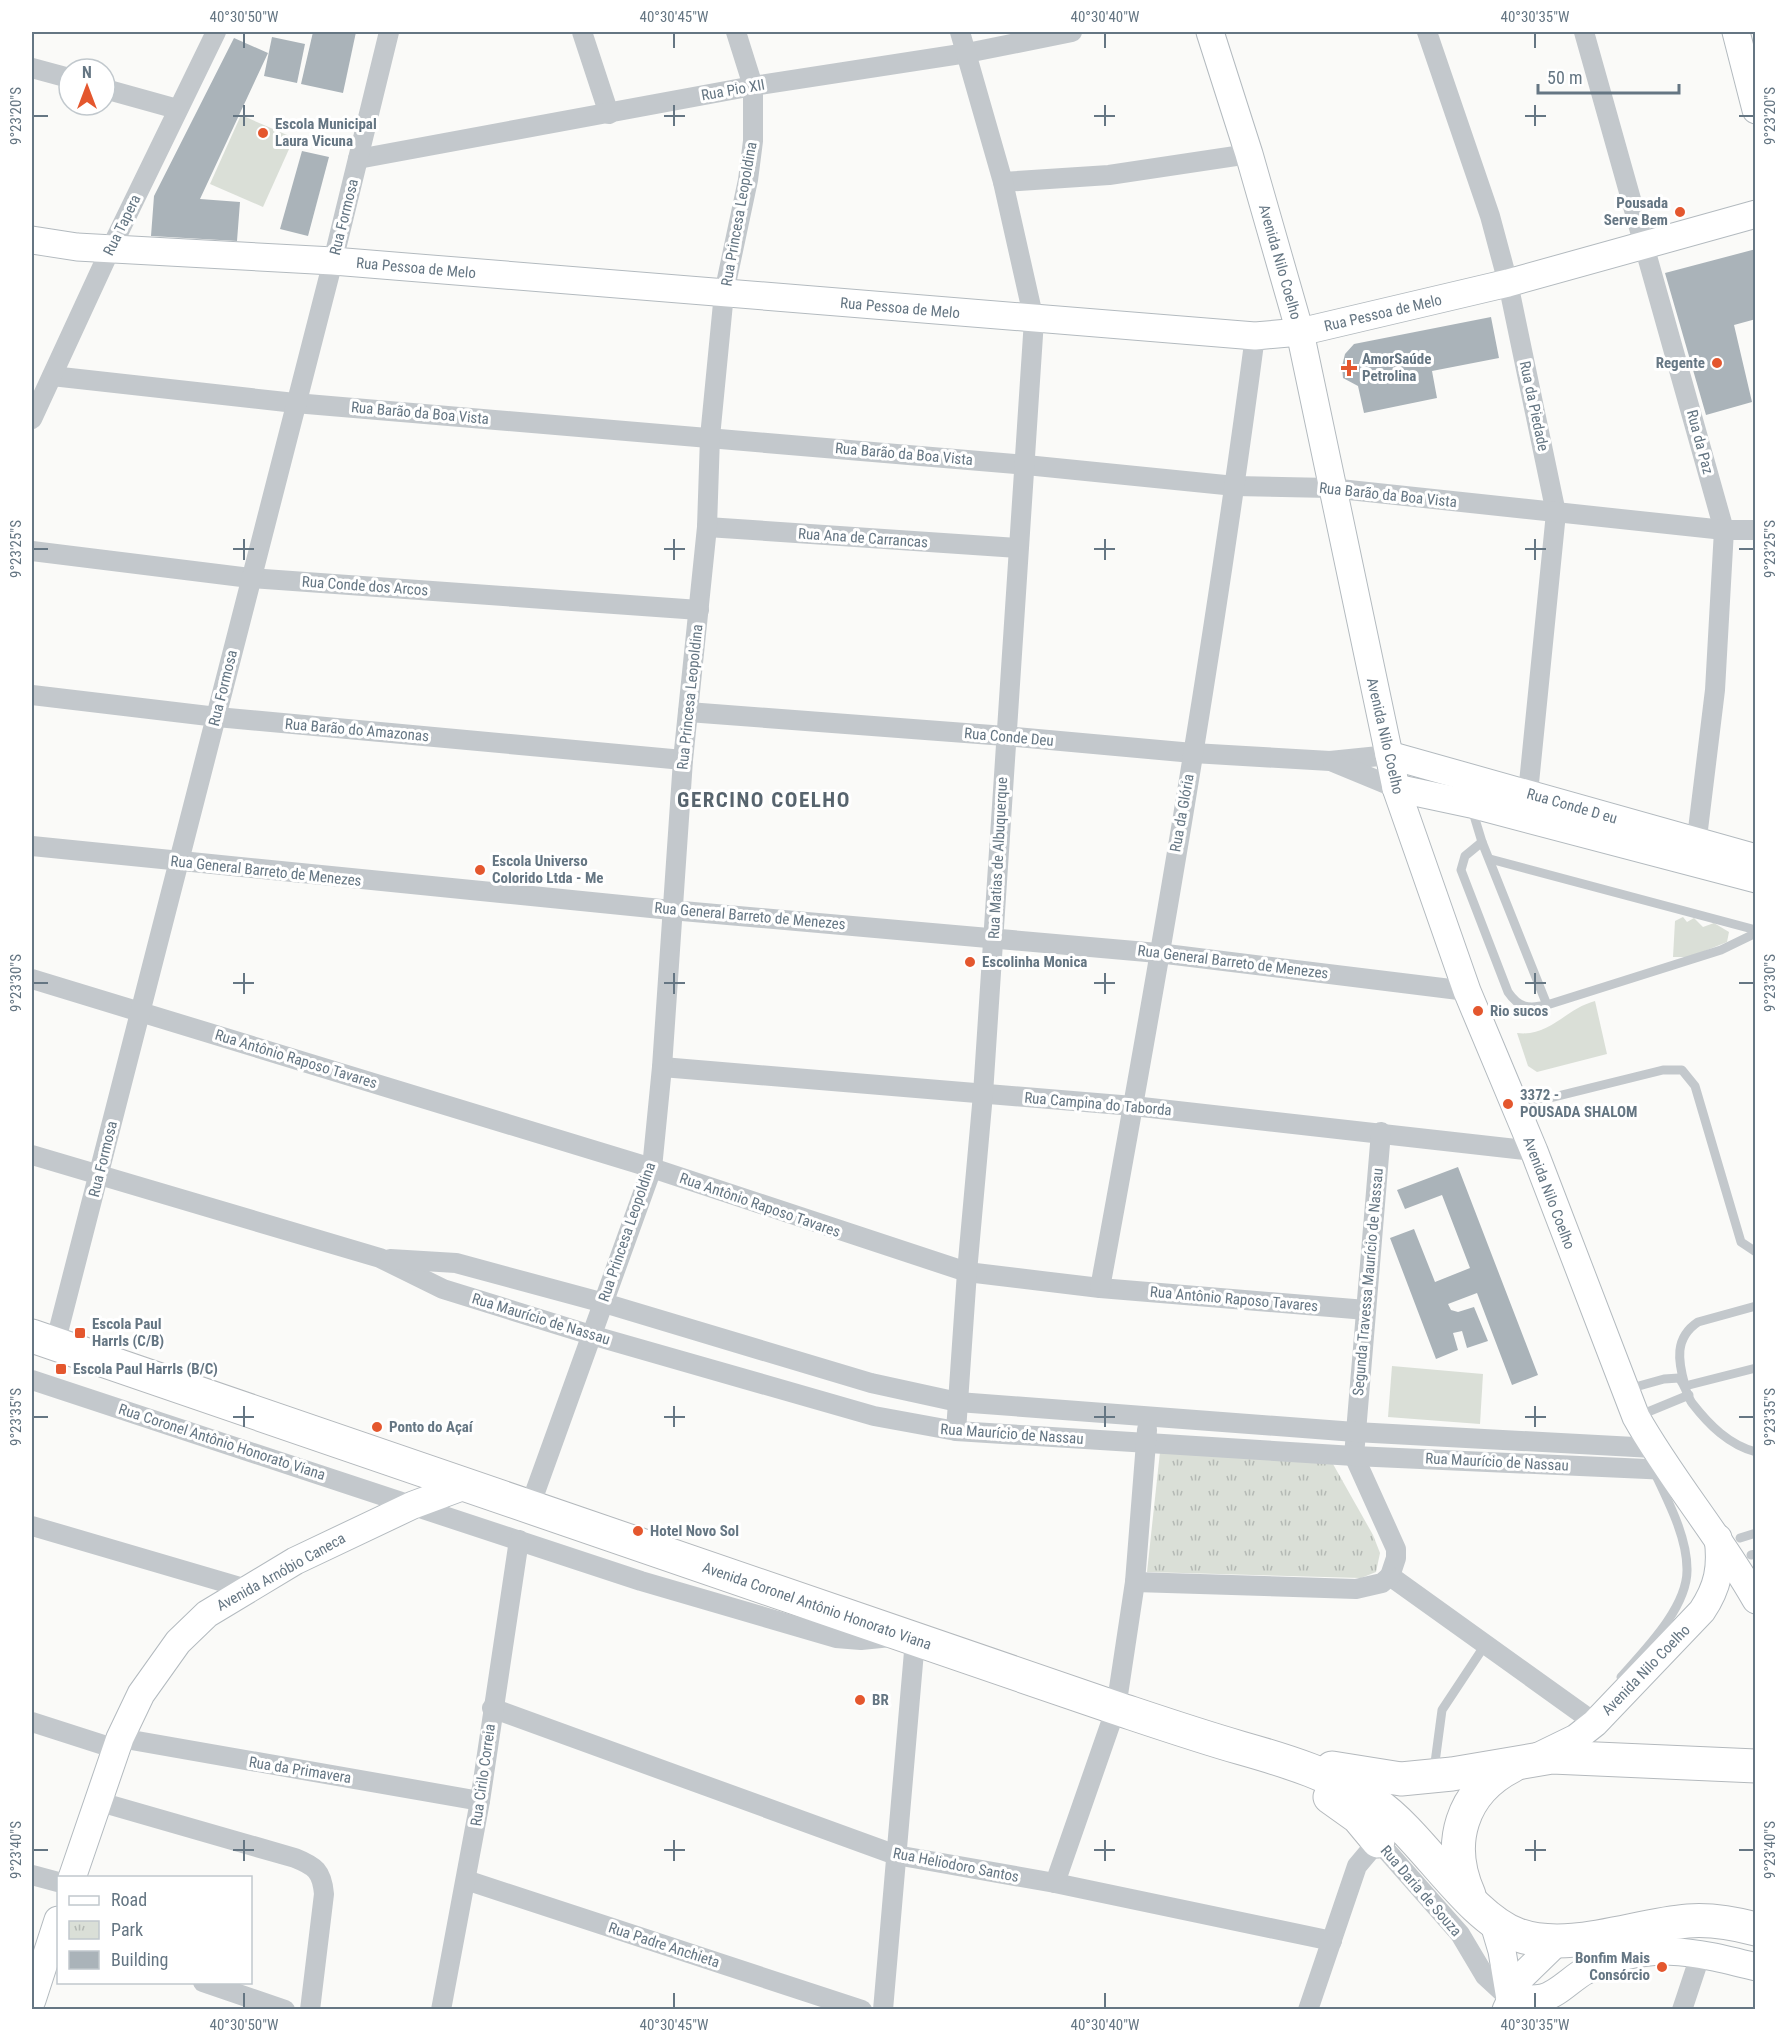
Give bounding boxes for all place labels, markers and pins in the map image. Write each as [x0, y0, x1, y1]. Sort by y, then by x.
place label: Escola Municipal Laura Vicuna [275, 115, 377, 150]
marker: Escola Municipal Laura Vicuna [256, 126, 270, 140]
place label: Pousada Serve Bem [1604, 194, 1668, 229]
marker: Pousada Serve Bem [1673, 205, 1687, 219]
place label: AmorSaúde Petrolina [1362, 350, 1431, 385]
place label: Regente [1656, 354, 1705, 372]
marker: Regente [1710, 356, 1724, 370]
marker: AmorSaúde Petrolina [1340, 359, 1358, 377]
place label: Escola Universo Colorido Ltda - Me [492, 852, 604, 887]
marker: Escola Universo Colorido Ltda - Me [473, 863, 487, 877]
place label: Escolinha Monica [982, 953, 1087, 971]
marker: Escolinha Monica [963, 955, 977, 969]
place label: Rio sucos [1490, 1002, 1549, 1020]
marker: Rio sucos [1471, 1004, 1485, 1018]
place label: 3372 - POUSADA SHALOM [1520, 1086, 1637, 1121]
marker: 3372 - POUSADA SHALOM [1501, 1097, 1515, 1111]
place label: Escola Paul HarrIs (C/B) [92, 1315, 164, 1350]
marker: Escola Paul HarrIs (C/B) [73, 1326, 87, 1340]
place label: Escola Paul HarrIs (B/C) [73, 1360, 218, 1378]
marker: Escola Paul HarrIs (B/C) [54, 1362, 68, 1376]
place label: Ponto do Açaí [389, 1418, 474, 1436]
marker: Ponto do Açaí [370, 1420, 384, 1434]
place label: Hotel Novo Sol [650, 1522, 739, 1540]
marker: Hotel Novo Sol [631, 1524, 645, 1538]
place label: BR [872, 1691, 889, 1709]
marker: BR [853, 1693, 867, 1707]
place label: Bonfim Mais Consórcio [1575, 1949, 1650, 1984]
marker: Bonfim Mais Consórcio [1655, 1960, 1669, 1974]

